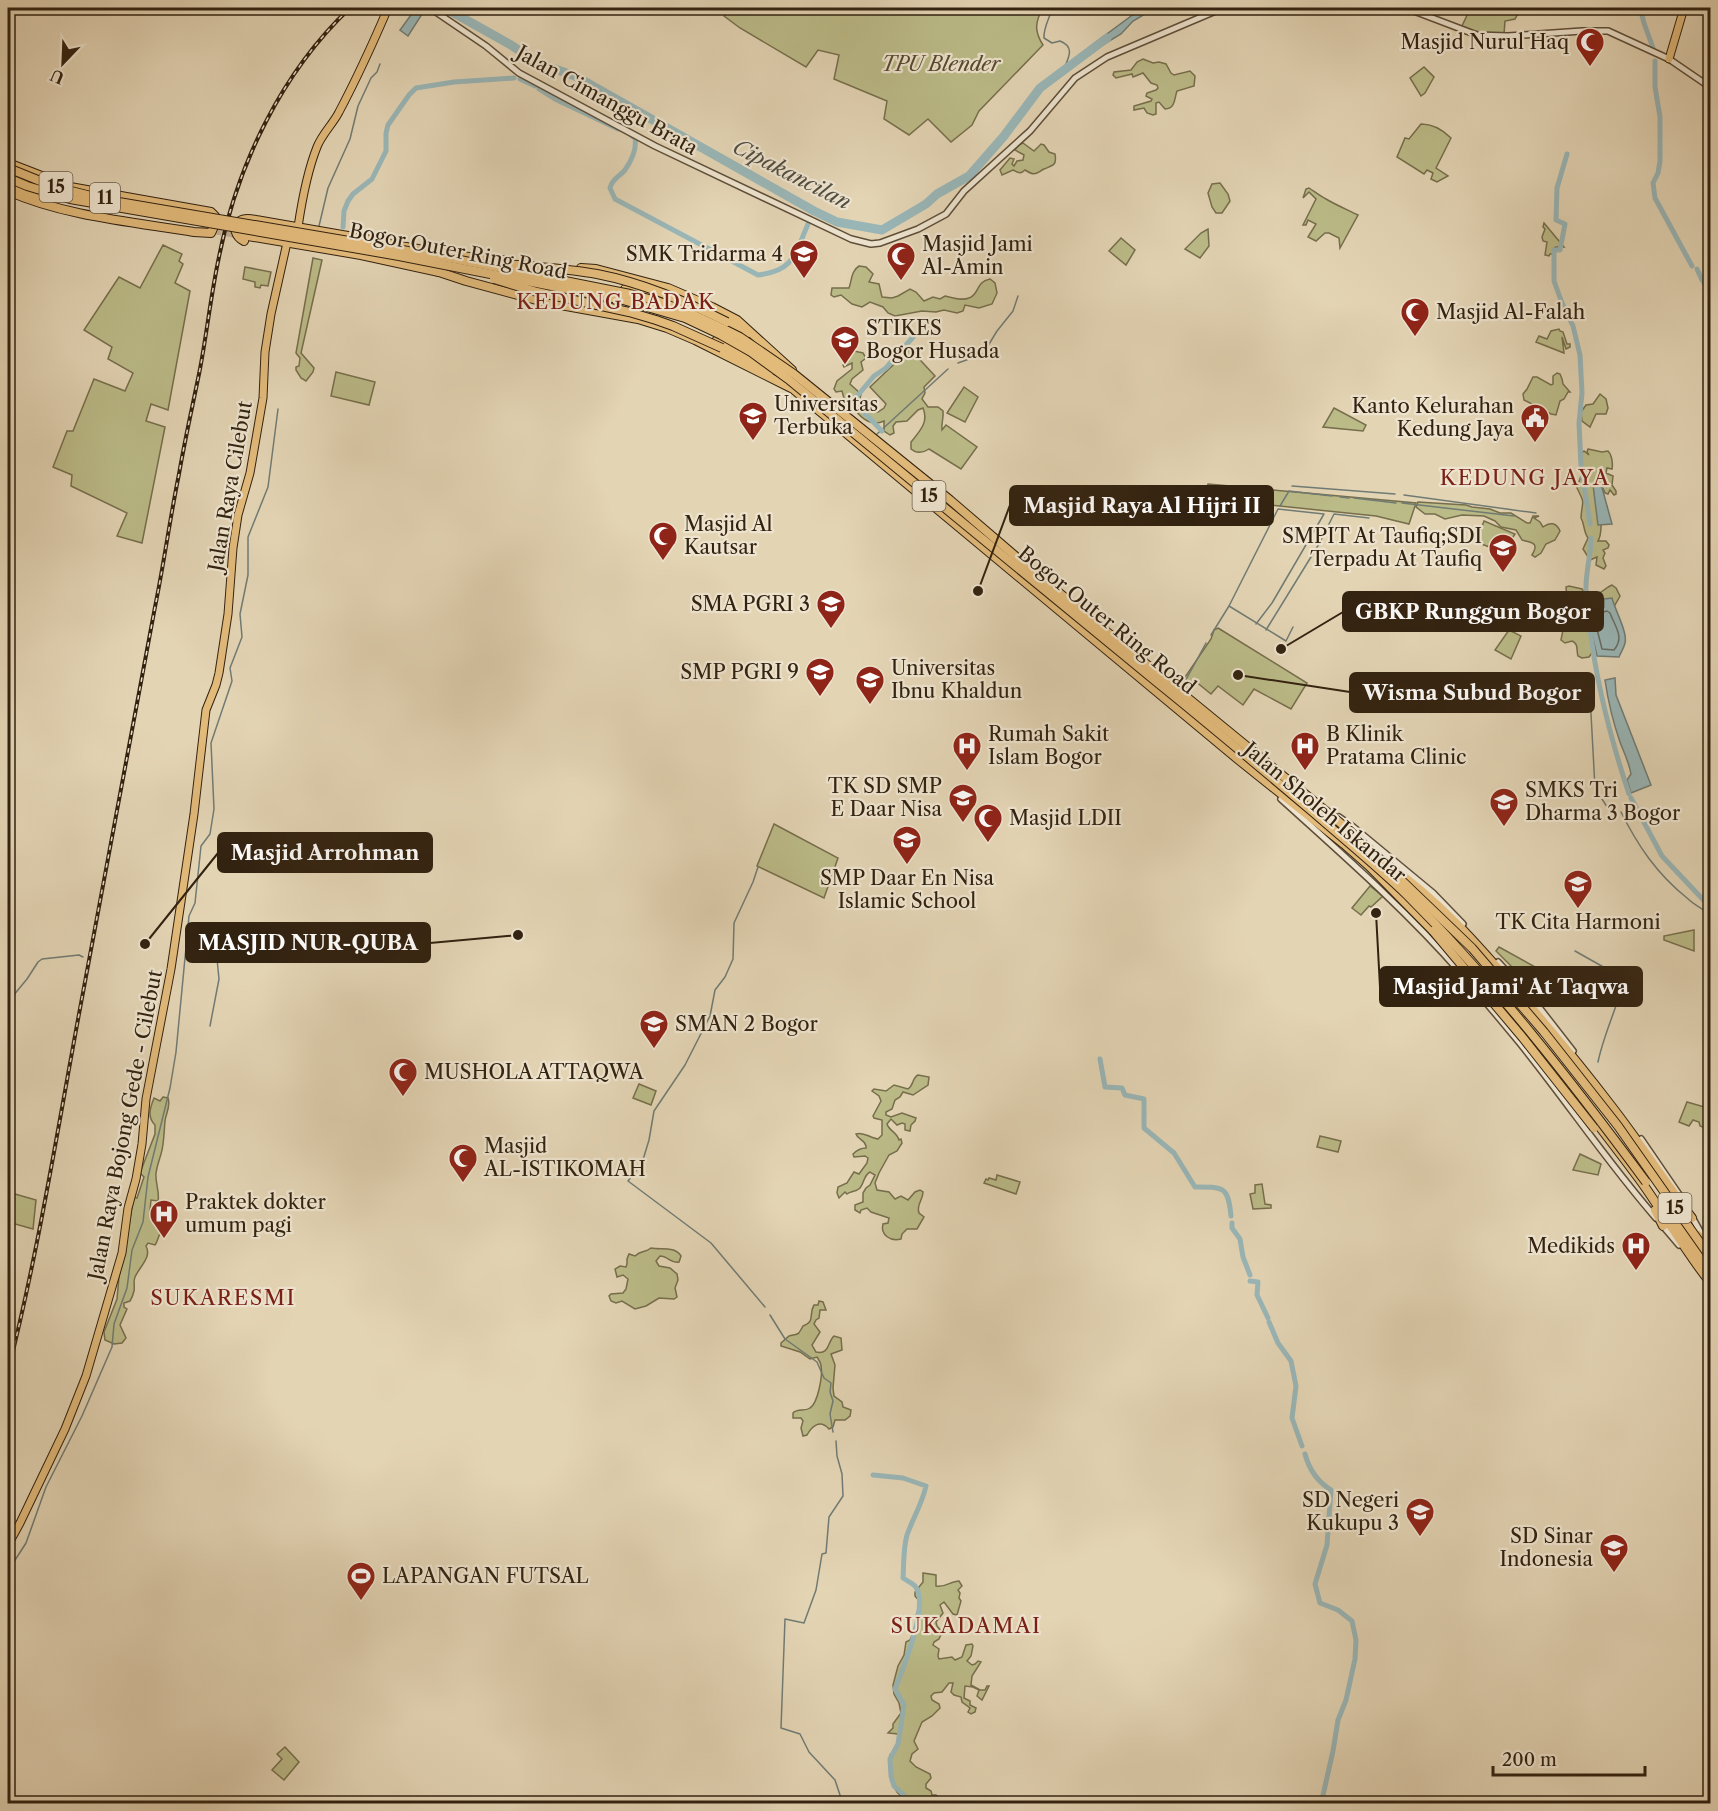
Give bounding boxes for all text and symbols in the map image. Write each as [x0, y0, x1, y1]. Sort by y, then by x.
mosque icon: Masjid Nurul Haq [1574, 26, 1606, 68]
place label: Masjid Nurul Haq [1400, 30, 1569, 54]
north arrow [33, 33, 93, 93]
street label: Jalan Cimanggu Brata [509, 39, 702, 160]
park label: TPU Blender [882, 52, 1002, 76]
text: U [47, 65, 67, 89]
water label: Cipakancilan [729, 134, 855, 214]
road number: 15 [40, 172, 72, 202]
road number: 11 [90, 183, 120, 213]
street label: Bogor Outer Ring Road [347, 218, 569, 284]
place label: Masjid Jami Al-Amin [921, 232, 1033, 279]
school or university icon: SMK Tridarma 4 [788, 238, 820, 280]
mosque icon: Masjid Jami Al-Amin [885, 240, 917, 282]
place label: SMK Tridarma 4 [626, 242, 783, 266]
district label: KEDUNG BADAK [516, 289, 716, 314]
mosque icon: Masjid Al-Falah [1399, 296, 1431, 338]
place label: Masjid Al-Falah [1436, 300, 1586, 324]
place label: STIKES Bogor Husada [866, 316, 1000, 363]
school or university icon: STIKES Bogor Husada [829, 324, 861, 366]
place label: Universitas Terbuka [774, 392, 878, 439]
place label: Kanto Kelurahan Kedung Jaya [1352, 394, 1514, 441]
street label: Jalan Raya Cilebut [203, 399, 257, 576]
school or university icon: Universitas Terbuka [737, 400, 769, 442]
public building icon: Kanto Kelurahan Kedung Jaya [1519, 402, 1551, 444]
district label: KEDUNG JAYA [1440, 465, 1610, 490]
road number: 15 [912, 481, 946, 511]
callout: Masjid Raya Al Hijri II [1010, 486, 1273, 525]
text: Masjid Raya Al Hijri II [1023, 493, 1261, 518]
place label: Masjid Al Kautsar [684, 512, 773, 559]
mosque icon: Masjid Al Kautsar [647, 520, 679, 562]
place label: SMPIT At Taufiq;SDI Terpadu At Taufiq [1282, 524, 1482, 571]
school or university icon: SMPIT At Taufiq;SDI Terpadu At Taufiq [1487, 532, 1519, 574]
street label: Bogor Outer Ring Road [1013, 541, 1201, 699]
school or university icon: SMA PGRI 3 [815, 588, 847, 630]
place label: SMA PGRI 3 [691, 592, 810, 616]
callout: GBKP Runggun Bogor [1343, 592, 1603, 631]
text: GBKP Runggun Bogor [1355, 599, 1592, 624]
school or university icon: SMP PGRI 9 [804, 656, 836, 698]
place label: Universitas Ibnu Khaldun [891, 656, 1023, 703]
place label: SMP PGRI 9 [680, 660, 799, 684]
school or university icon: Universitas Ibnu Khaldun [854, 664, 886, 706]
callout: Wisma Subud Bogor [1350, 673, 1594, 712]
text: Wisma Subud Bogor [1361, 680, 1582, 705]
place label: Rumah Sakit Islam Bogor [988, 722, 1109, 769]
place label: B Klinik Pratama Clinic [1326, 722, 1467, 769]
hospital icon: Rumah Sakit Islam Bogor [951, 730, 983, 772]
hospital icon: B Klinik Pratama Clinic [1289, 730, 1321, 772]
street label: Jalan Sholeh Iskandar [1236, 735, 1412, 887]
place label: TK SD SMP E Daar Nisa [828, 774, 942, 821]
place label: SMKS Tri Dharma 3 Bogor [1525, 778, 1681, 825]
school or university icon: TK SD SMP E Daar Nisa [947, 782, 979, 824]
school or university icon: SMKS Tri Dharma 3 Bogor [1488, 786, 1520, 828]
mosque icon: Masjid LDII [972, 802, 1004, 844]
place label: Masjid LDII [1009, 806, 1122, 830]
school or university icon: SMP Daar En Nisa Islamic School [891, 824, 923, 866]
callout: Masjid Arrohman [218, 833, 432, 872]
text: Masjid Arrohman [231, 840, 420, 865]
place label: SMP Daar En Nisa Islamic School [820, 866, 995, 913]
school or university icon: TK Cita Harmoni [1562, 868, 1594, 910]
place label: TK Cita Harmoni [1495, 910, 1661, 934]
callout: MASJID NUR-QUBA [186, 923, 430, 962]
text: MASJID NUR-QUBA [198, 930, 419, 955]
callout: Masjid Jami' At Taqwa [1380, 967, 1642, 1006]
street label: Jalan Raya Bojong Gede - Cilebut [83, 968, 167, 1285]
text: Masjid Jami' At Taqwa [1393, 974, 1630, 999]
school or university icon: SMAN 2 Bogor [638, 1008, 670, 1050]
place label: SMAN 2 Bogor [675, 1012, 819, 1036]
mosque icon: MUSHOLA ATTAQWA [387, 1056, 419, 1098]
place label: MUSHOLA ATTAQWA [424, 1060, 645, 1084]
place label: Masjid AL-ISTIKOMAH [483, 1134, 646, 1181]
mosque icon: Masjid AL-ISTIKOMAH [447, 1142, 479, 1184]
place label: Praktek dokter umum pagi [185, 1190, 326, 1237]
road number: 15 [1658, 1193, 1692, 1223]
hospital icon: Praktek dokter umum pagi [148, 1198, 180, 1240]
hospital icon: Medikids [1620, 1230, 1652, 1272]
place label: Medikids [1527, 1234, 1615, 1258]
district label: SUKARESMI [150, 1285, 296, 1310]
place label: SD Negeri Kukupu 3 [1302, 1488, 1399, 1535]
school or university icon: SD Negeri Kukupu 3 [1404, 1496, 1436, 1538]
place label: SD Sinar Indonesia [1499, 1524, 1594, 1571]
school or university icon: SD Sinar Indonesia [1598, 1532, 1630, 1574]
sports icon: LAPANGAN FUTSAL [345, 1560, 377, 1602]
place label: LAPANGAN FUTSAL [382, 1564, 589, 1588]
district label: SUKADAMAI [891, 1613, 1041, 1638]
scale bar [1493, 1739, 1644, 1777]
text: 200 m [1502, 1749, 1557, 1771]

